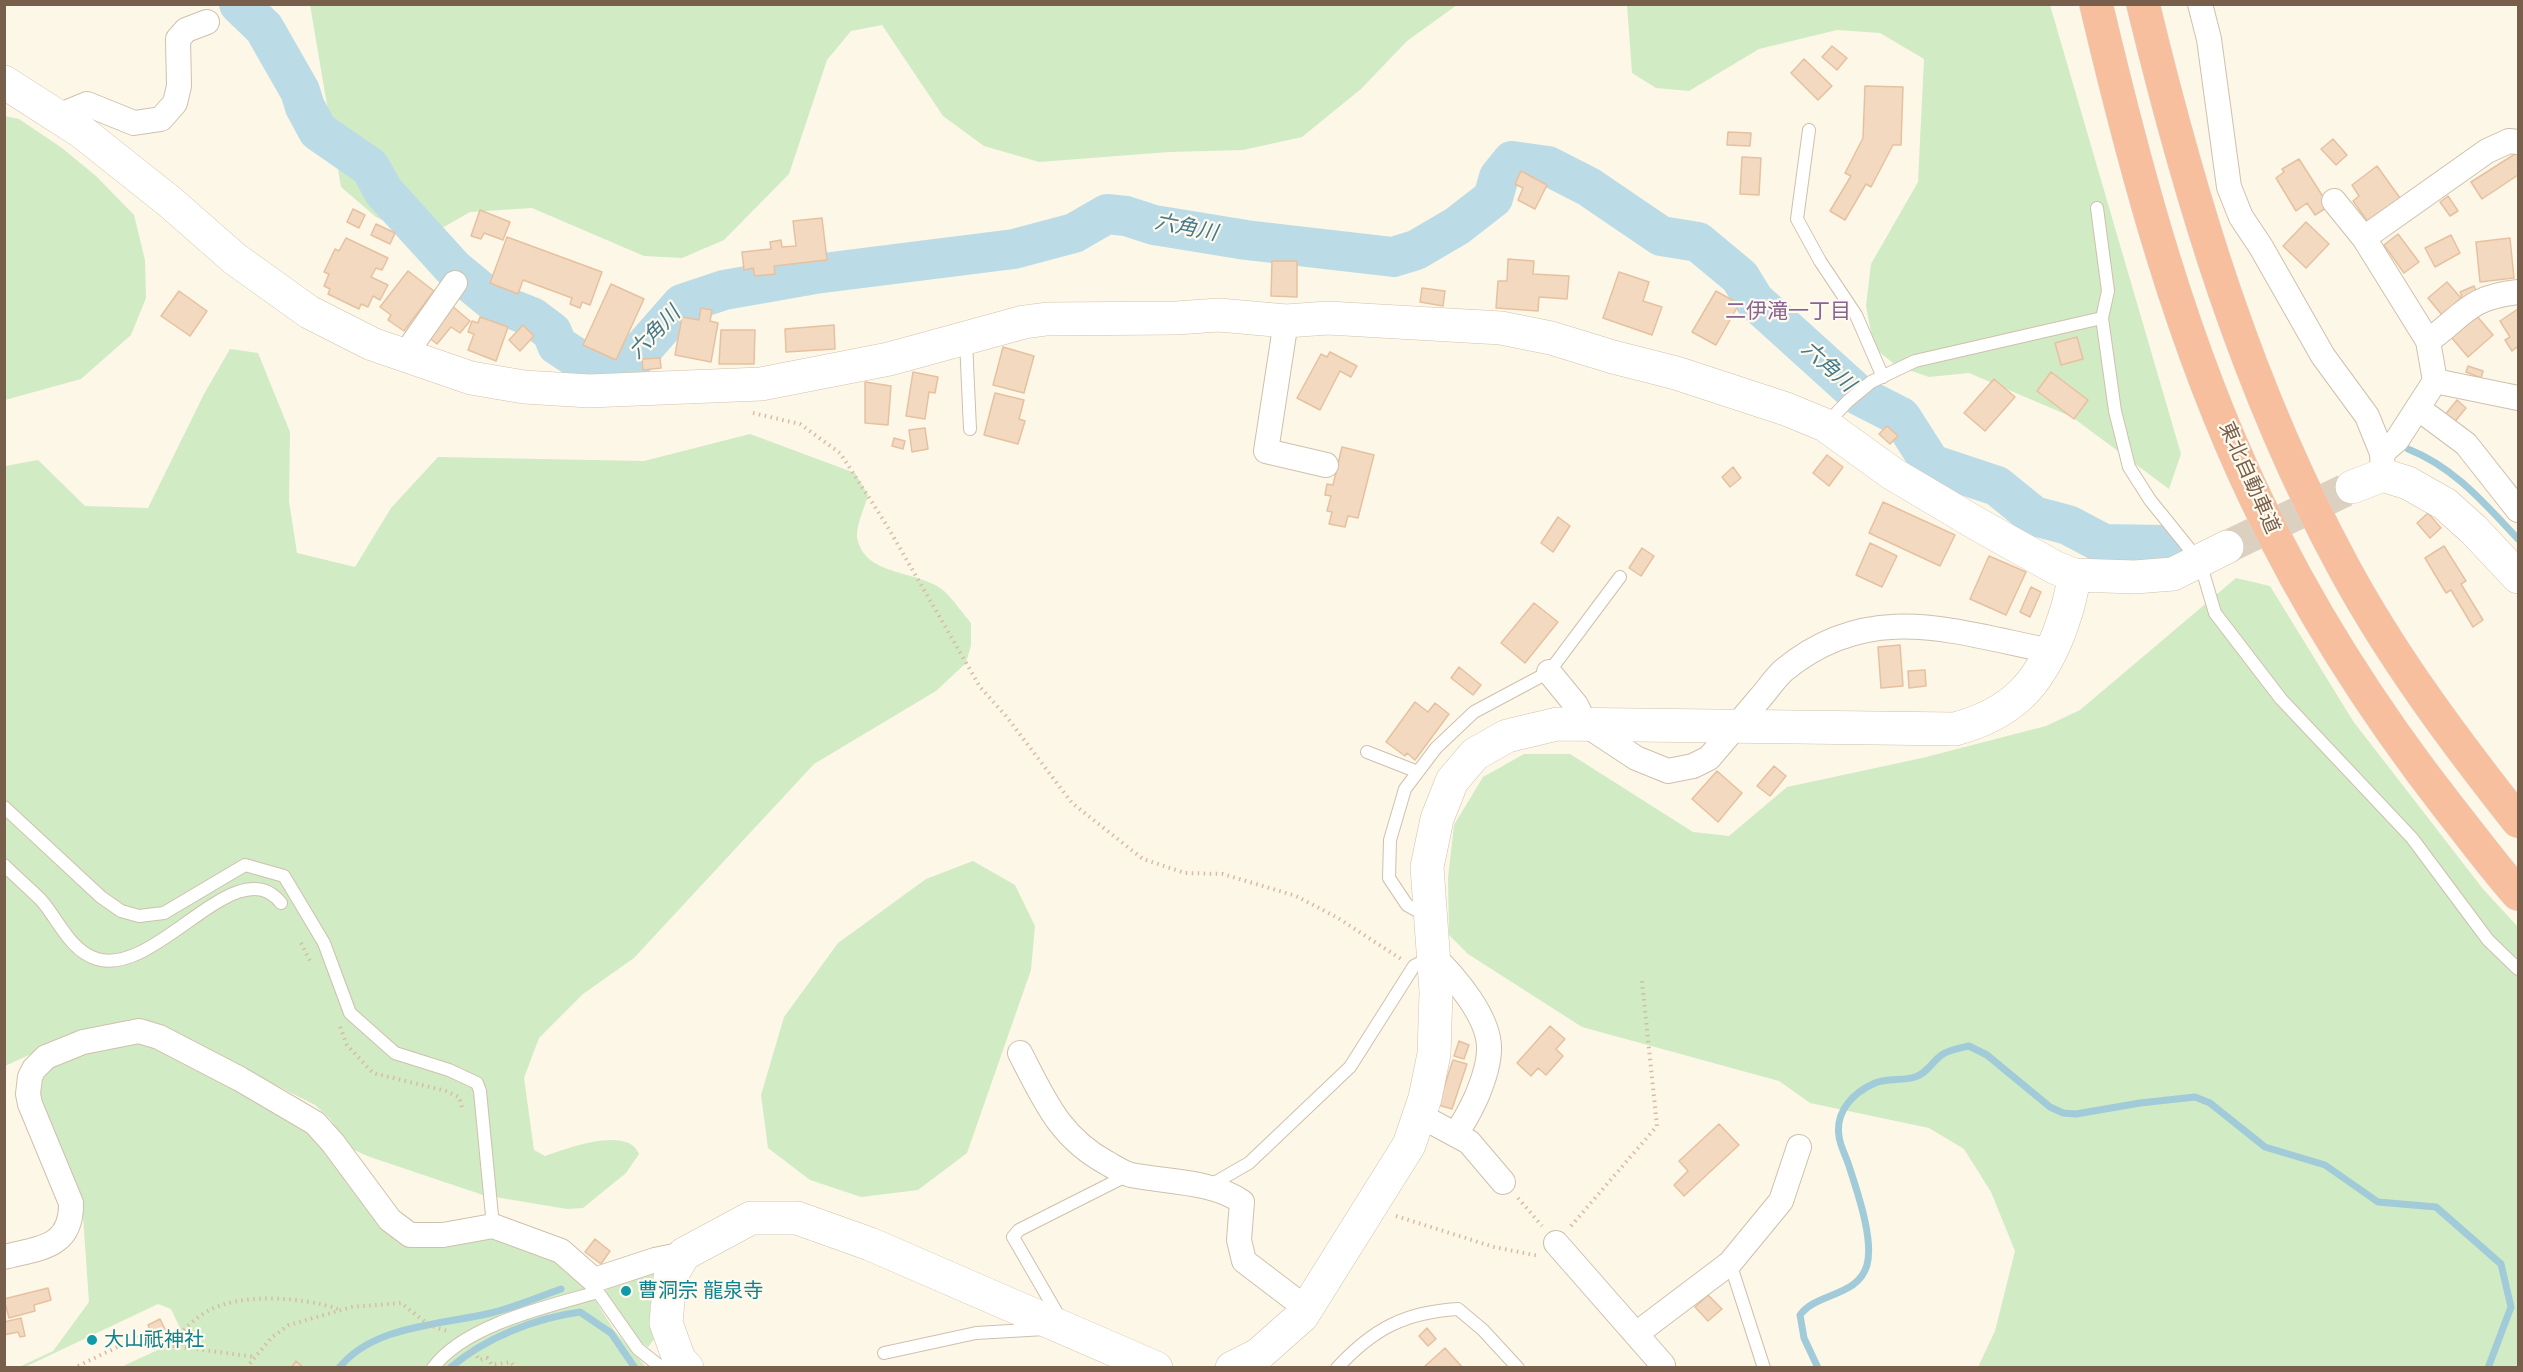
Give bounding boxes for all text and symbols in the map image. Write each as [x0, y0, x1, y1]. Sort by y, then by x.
water label: 六角川 [1153, 210, 1219, 246]
district label: 二伊滝一丁目 [1725, 299, 1851, 325]
water label: 六角川 [624, 302, 686, 364]
water label: 六角川 [1796, 337, 1860, 397]
street label: 東北自動車道 [2214, 418, 2284, 538]
place label: 曹洞宗 龍泉寺 [638, 1279, 763, 1303]
marker: 曹洞宗 龍泉寺 [619, 1284, 633, 1298]
place label: 大山祇神社 [104, 1328, 204, 1352]
marker: 大山祇神社 [85, 1333, 99, 1347]

